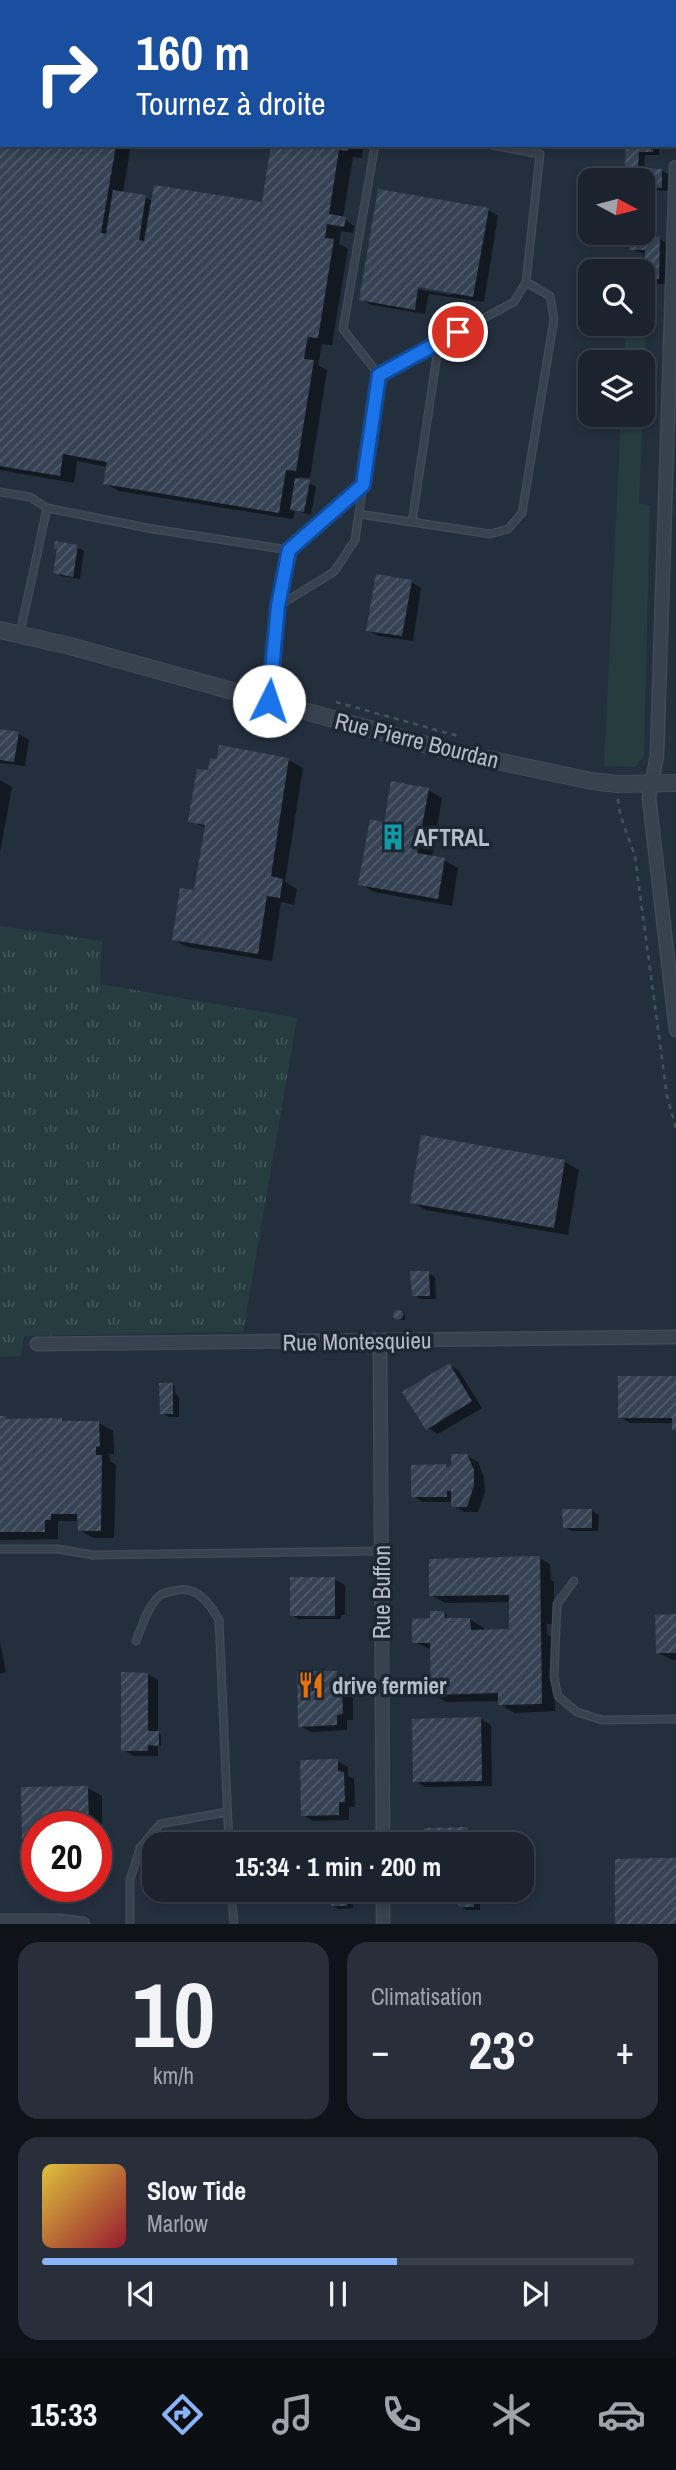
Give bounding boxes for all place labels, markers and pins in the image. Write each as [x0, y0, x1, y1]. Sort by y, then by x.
pin [428, 302, 488, 362]
building icon: AFTRAL [378, 822, 408, 852]
place label: AFTRAL [414, 822, 489, 853]
restaurant icon: drive fermier [296, 1670, 326, 1700]
place label: drive fermier [332, 1670, 447, 1701]

